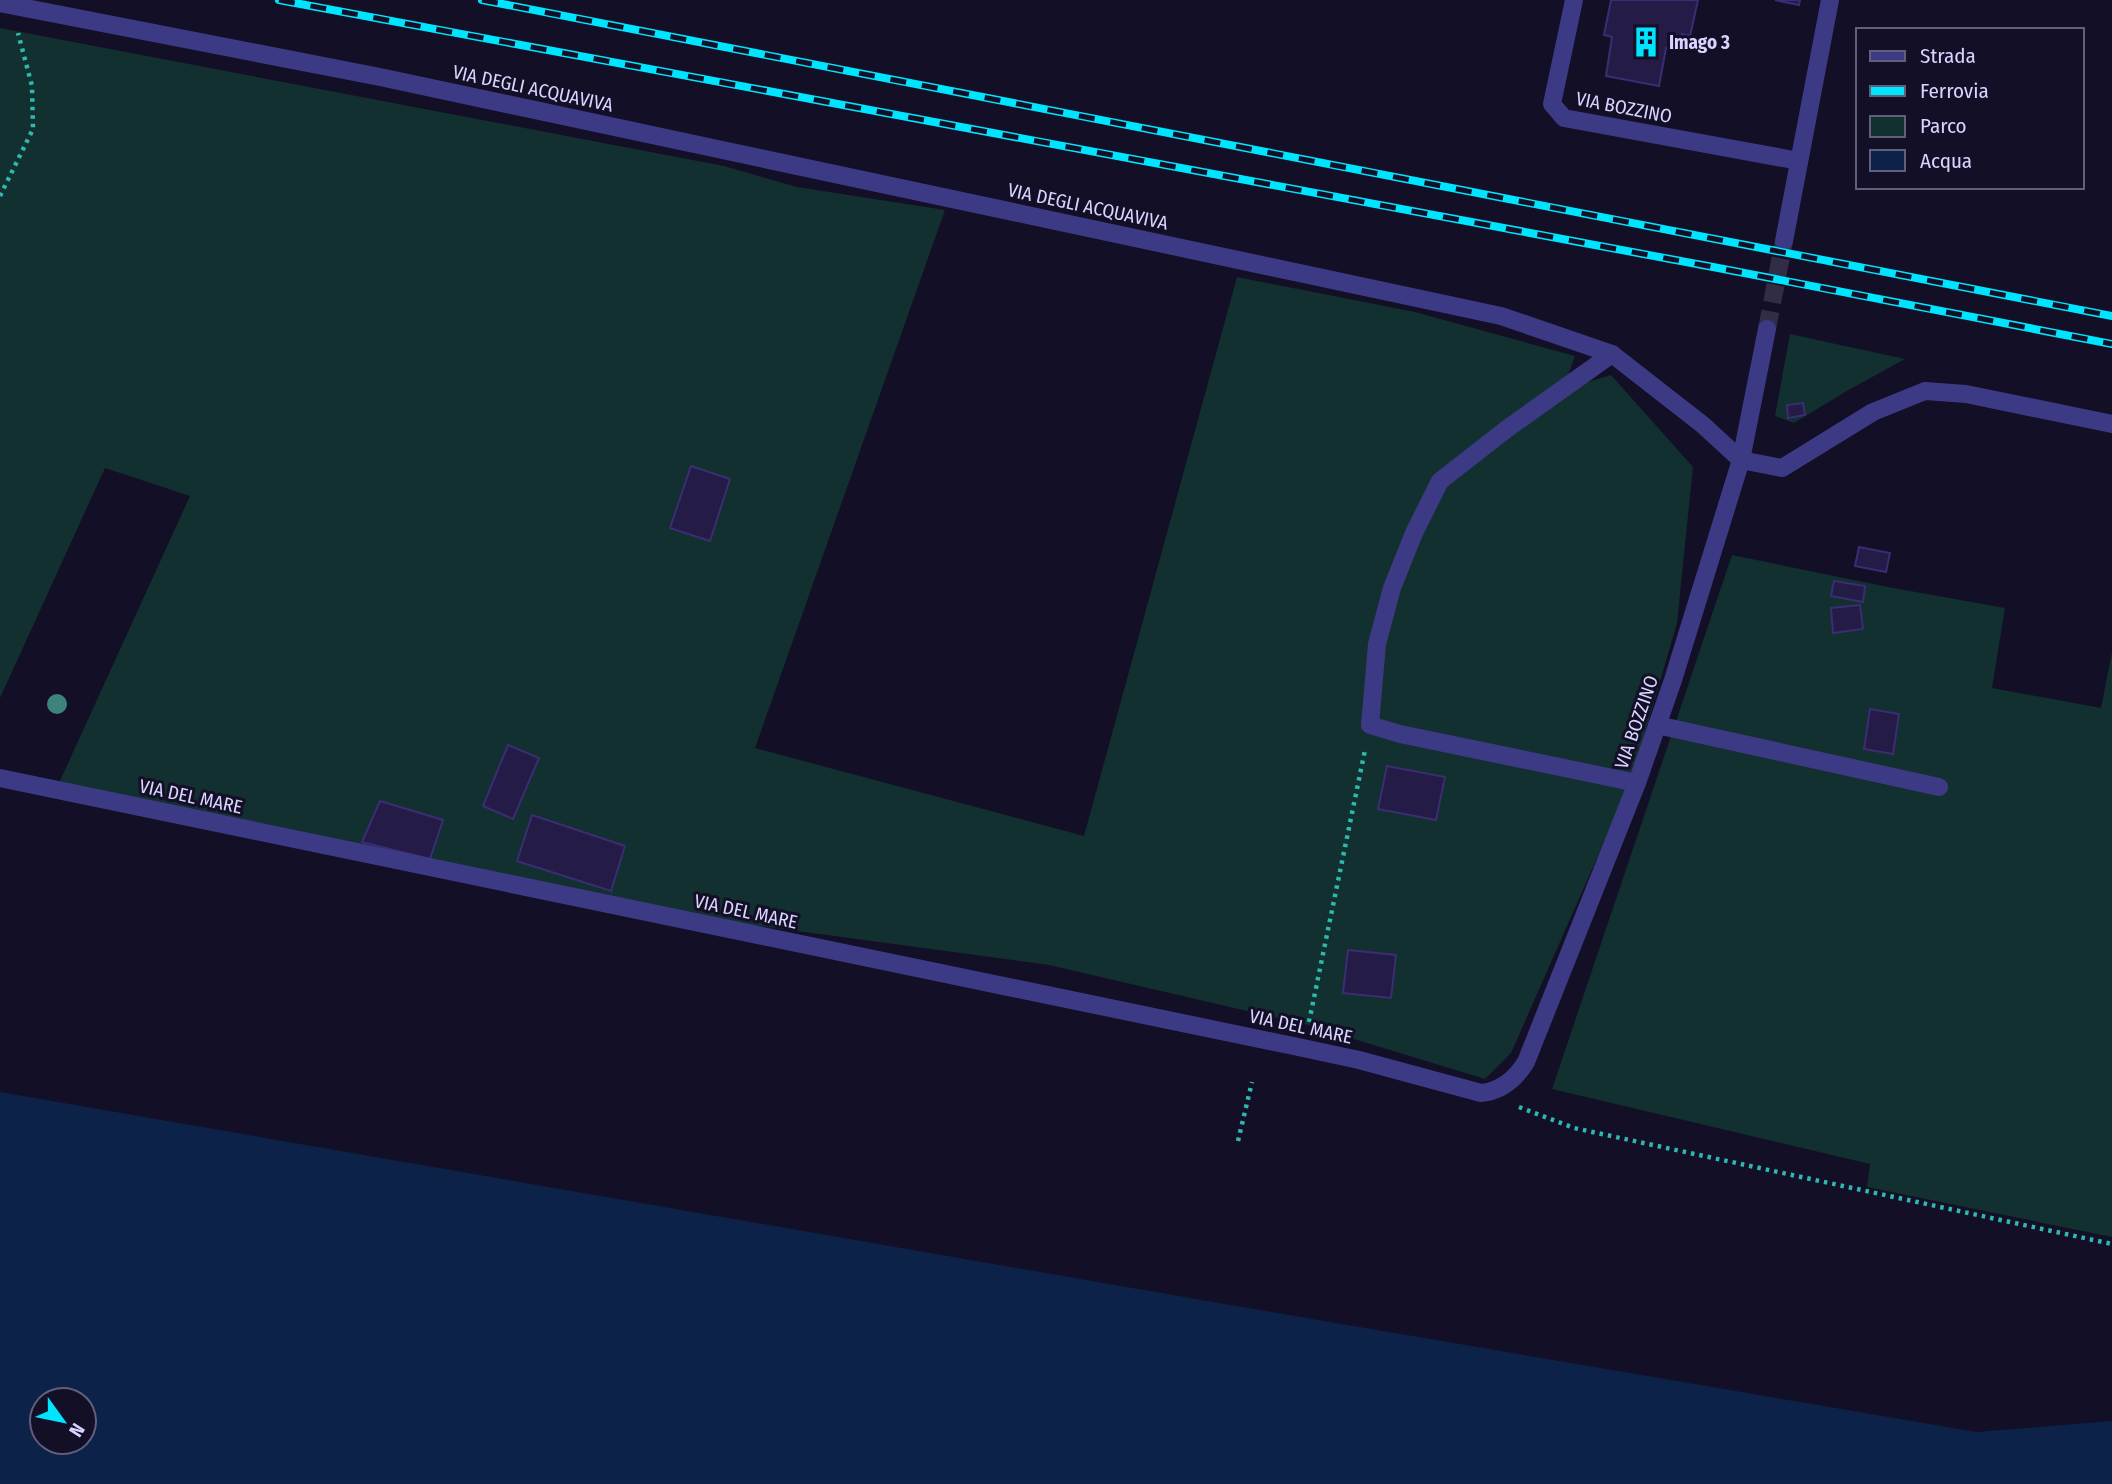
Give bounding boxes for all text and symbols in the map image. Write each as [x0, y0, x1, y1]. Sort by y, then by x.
building icon: Imago 3 [1629, 25, 1663, 59]
legend [1856, 28, 2084, 189]
place label: Imago 3 [1669, 31, 1730, 54]
text: Strada [1920, 43, 1976, 69]
street label: VIA DEGLI ACQUAVIVA [451, 60, 615, 117]
text: Ferrovia [1920, 78, 1989, 104]
street label: VIA BOZZINO [1574, 87, 1674, 128]
text: Parco [1920, 113, 1967, 139]
text: Acqua [1920, 148, 1972, 174]
street label: VIA DEGLI ACQUAVIVA [1006, 178, 1170, 235]
street label: VIA BOZZINO [1610, 672, 1663, 772]
street label: VIA DEL MARE [137, 774, 245, 819]
street label: VIA DEL MARE [692, 889, 800, 934]
street label: VIA DEL MARE [1247, 1004, 1355, 1049]
north arrow [28, 1386, 98, 1456]
text: N [64, 1419, 90, 1441]

